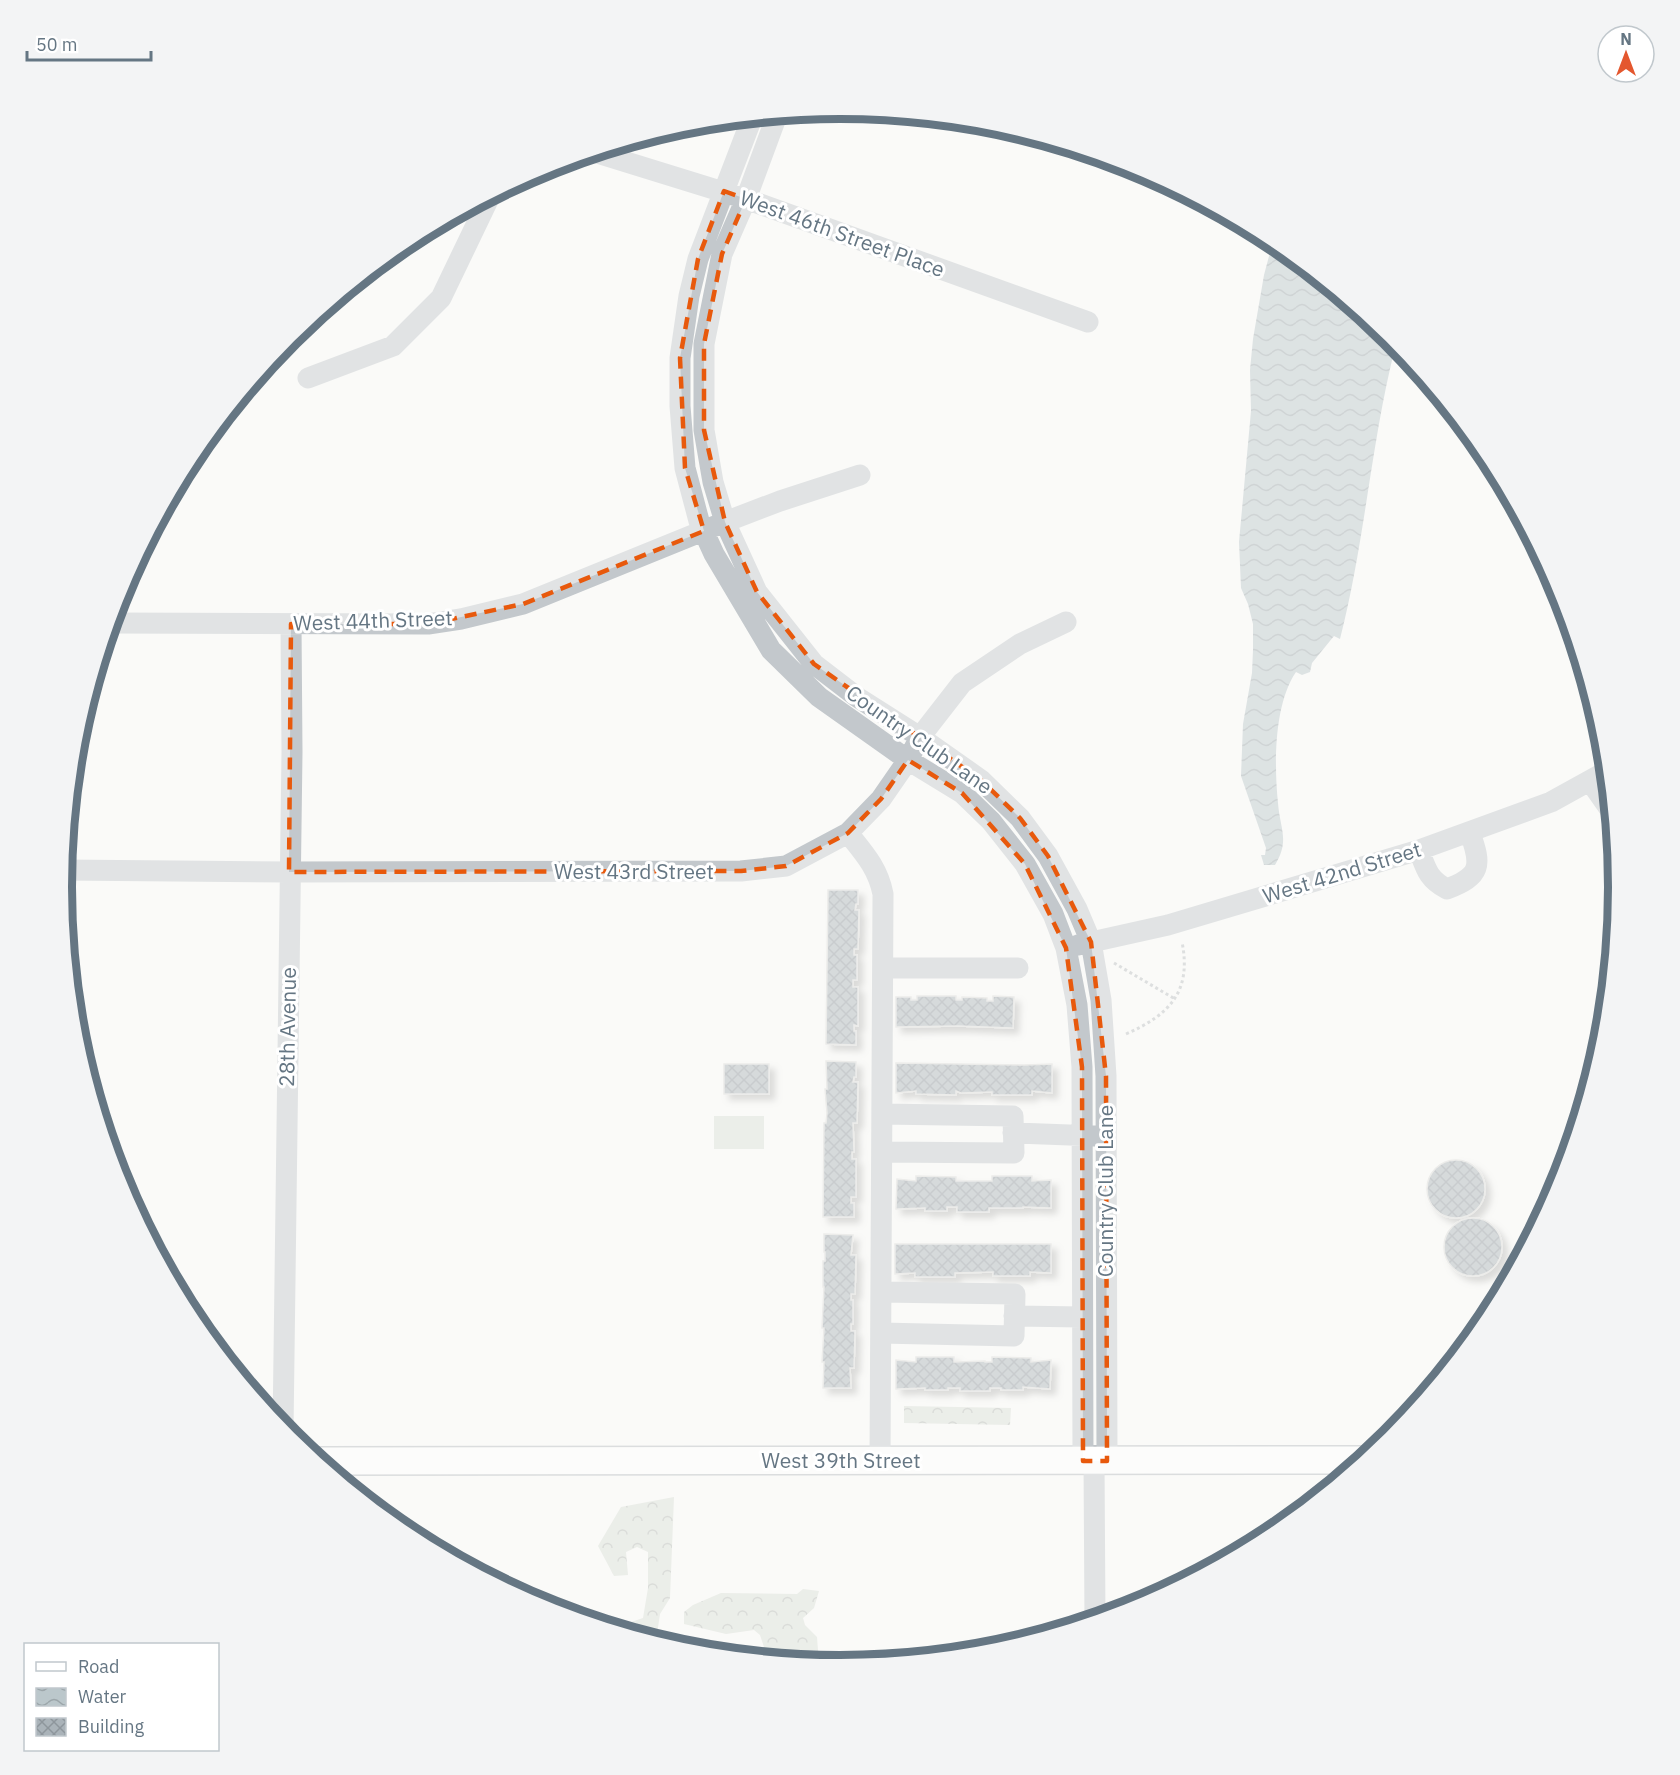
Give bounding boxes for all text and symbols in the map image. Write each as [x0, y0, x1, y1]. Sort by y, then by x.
scale bar [27, 24, 152, 62]
north arrow [1596, 24, 1656, 84]
text: N [1620, 29, 1632, 49]
text: 50 m [36, 33, 78, 56]
street label: West 46th Street Place [736, 183, 949, 283]
street label: West 44th Street [293, 603, 453, 637]
street label: Country Club Lane [841, 678, 998, 800]
street label: West 42nd Street [1259, 835, 1424, 909]
street label: West 43rd Street [554, 857, 714, 885]
street label: 28th Avenue [272, 967, 302, 1087]
street label: Country Club Lane [1091, 1105, 1119, 1277]
street label: West 39th Street [761, 1446, 921, 1474]
legend [24, 1643, 219, 1751]
text: Road [78, 1655, 119, 1678]
text: Water [78, 1685, 127, 1708]
text: Building [78, 1715, 145, 1738]

